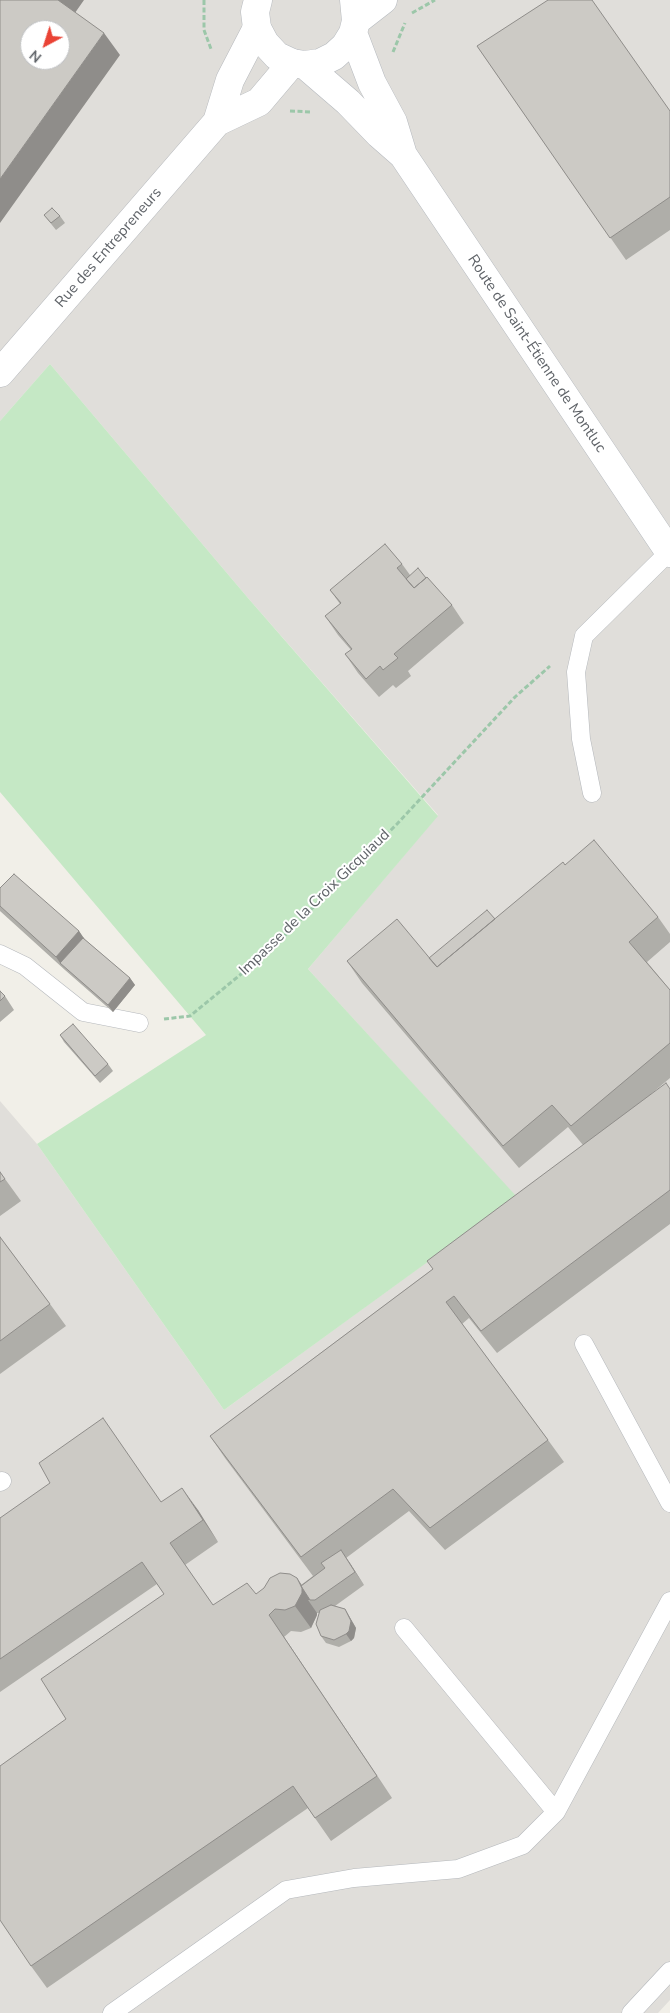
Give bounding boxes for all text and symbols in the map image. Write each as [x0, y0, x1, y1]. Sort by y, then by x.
north arrow [20, 20, 70, 70]
text: N [26, 45, 46, 67]
street label: Rue des Entrepreneurs [52, 184, 166, 312]
street label: Route de Saint-Étienne de Montluc [463, 252, 609, 456]
street label: Impasse de la Croix Gicquiaud [236, 826, 394, 980]

